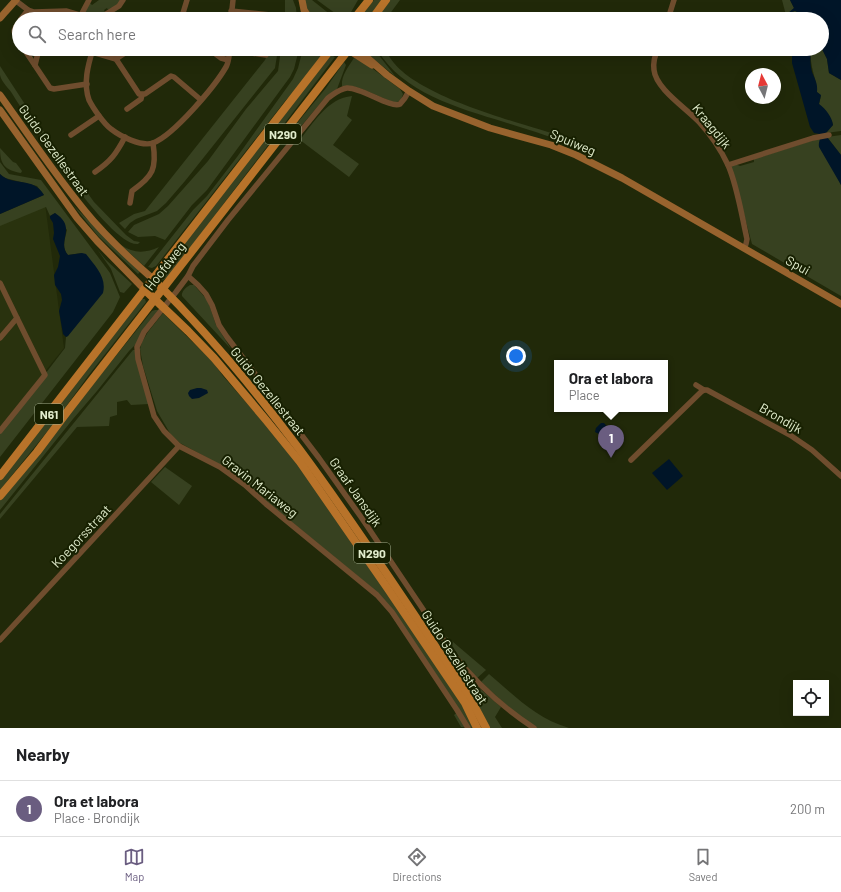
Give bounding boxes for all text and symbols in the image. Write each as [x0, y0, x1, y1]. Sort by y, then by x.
search box [12, 12, 829, 56]
icon: search [26, 23, 48, 45]
text: Search here [58, 25, 136, 43]
north arrow [745, 68, 781, 104]
street label: Kraagdijk [689, 100, 735, 152]
street label: Guido Gezellestraat [15, 101, 93, 199]
road number: N290 [265, 124, 301, 144]
street label: Spuiweg [548, 125, 598, 159]
street label: Hoofdweg [141, 239, 189, 293]
street label: Spui [783, 252, 813, 278]
street label: Guido Gezellestraat [227, 344, 309, 438]
your location [506, 346, 526, 366]
popup [554, 360, 668, 412]
text: Ora et labora [569, 369, 653, 387]
text: Place [569, 387, 600, 403]
street label: Brondijk [757, 399, 806, 437]
road number: N61 [35, 404, 63, 424]
pin: 1 [598, 425, 624, 458]
street label: Gravin Mariaweg [219, 451, 301, 521]
street label: Graaf Jansdijk [326, 454, 386, 530]
street label: Koegorsstraat [48, 501, 114, 571]
road number: N290 [354, 543, 390, 563]
street label: Guido Gezellestraat [419, 607, 491, 707]
map controls [793, 680, 829, 716]
button: locate [793, 680, 829, 716]
text: Nearby [16, 744, 70, 764]
text: Ora et labora [54, 792, 139, 810]
text: 1 [27, 801, 31, 817]
text: 200 m [790, 801, 825, 817]
text: Place · Brondijk [54, 810, 140, 826]
tab: Map [123, 846, 145, 883]
tab: Directions [392, 846, 442, 883]
tab: Saved [689, 846, 718, 883]

